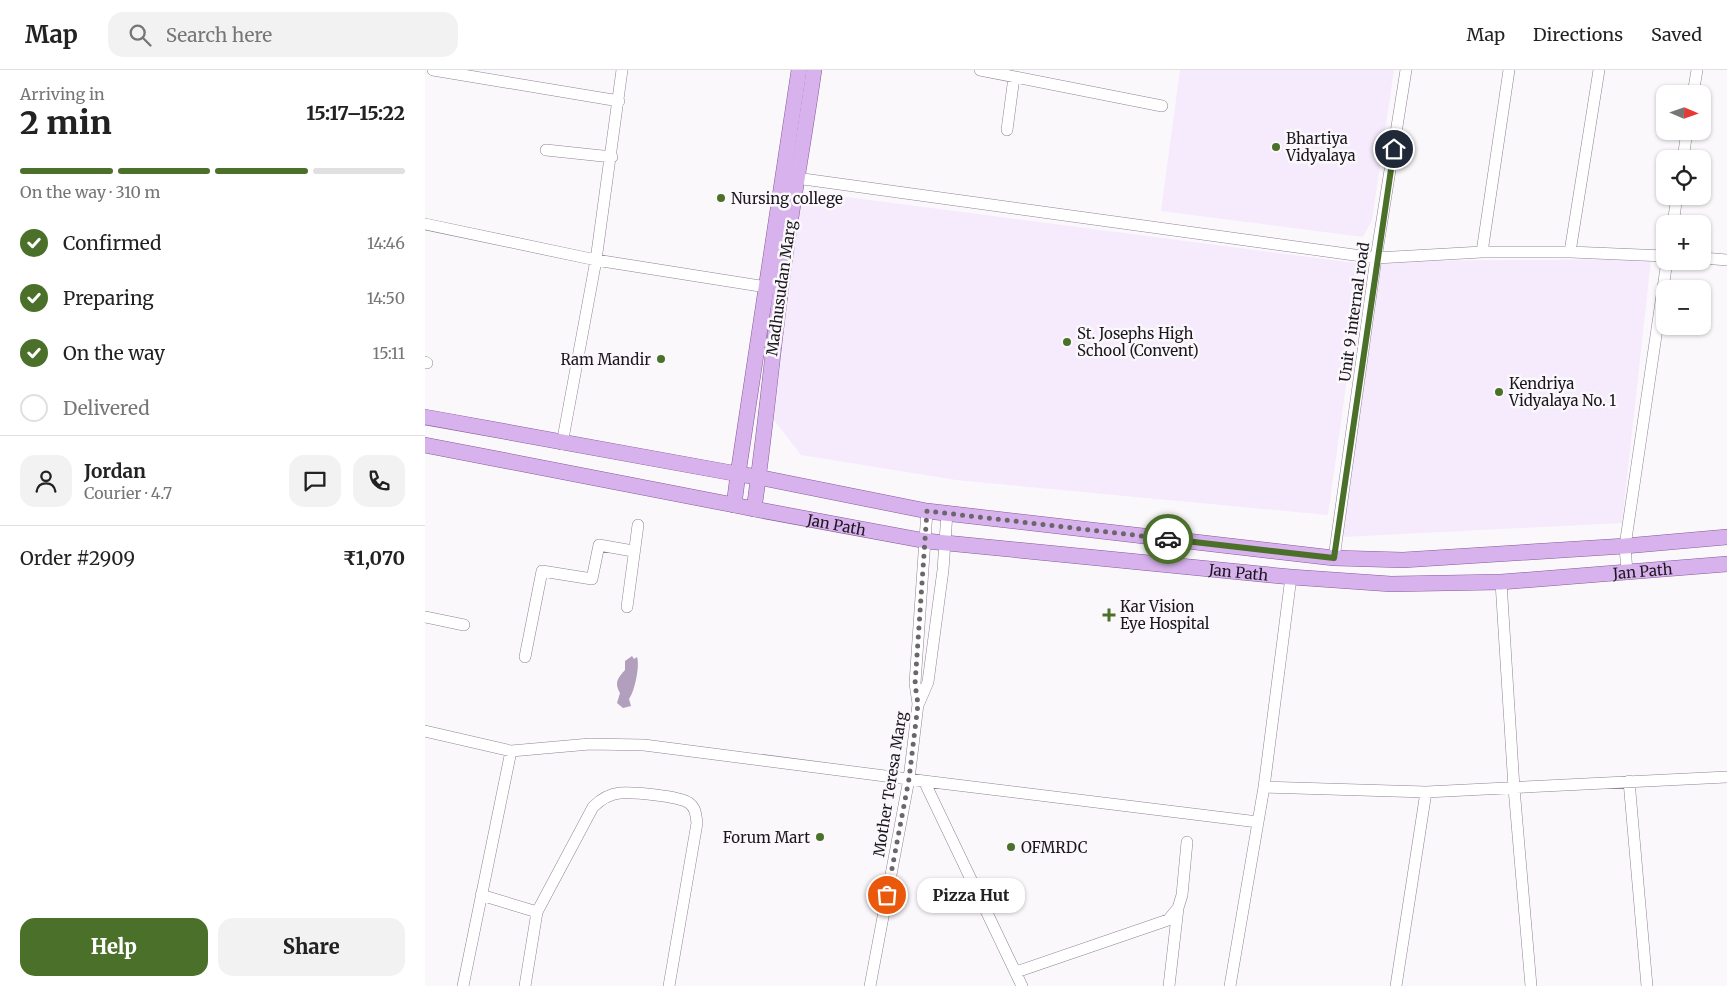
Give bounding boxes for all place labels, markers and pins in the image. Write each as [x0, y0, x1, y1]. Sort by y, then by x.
pin [1373, 128, 1415, 170]
place label: Bhartiya Vidyalaya [1285, 129, 1355, 165]
marker: Bhartiya Vidyalaya [1270, 141, 1282, 153]
place label: Nursing college [731, 189, 843, 208]
marker: Nursing college [715, 192, 727, 204]
place label: St. Josephs High School (Convent) [1077, 324, 1199, 360]
marker: St. Josephs High School (Convent) [1061, 336, 1073, 348]
place label: Ram Mandir [561, 350, 651, 369]
marker: Ram Mandir [655, 353, 667, 365]
place label: Kendriya Vidyalaya No. 1 [1508, 374, 1616, 410]
marker: Kendriya Vidyalaya No. 1 [1493, 386, 1505, 398]
place label: Kar Vision Eye Hospital [1120, 597, 1210, 633]
marker: Kar Vision Eye Hospital [1102, 608, 1116, 622]
place label: Forum Mart [723, 828, 810, 847]
marker: Forum Mart [814, 831, 826, 843]
place label: OFMRDC [1021, 838, 1088, 857]
marker: OFMRDC [1005, 841, 1017, 853]
pin [866, 874, 908, 916]
callout: Pizza Hut [917, 878, 1025, 912]

